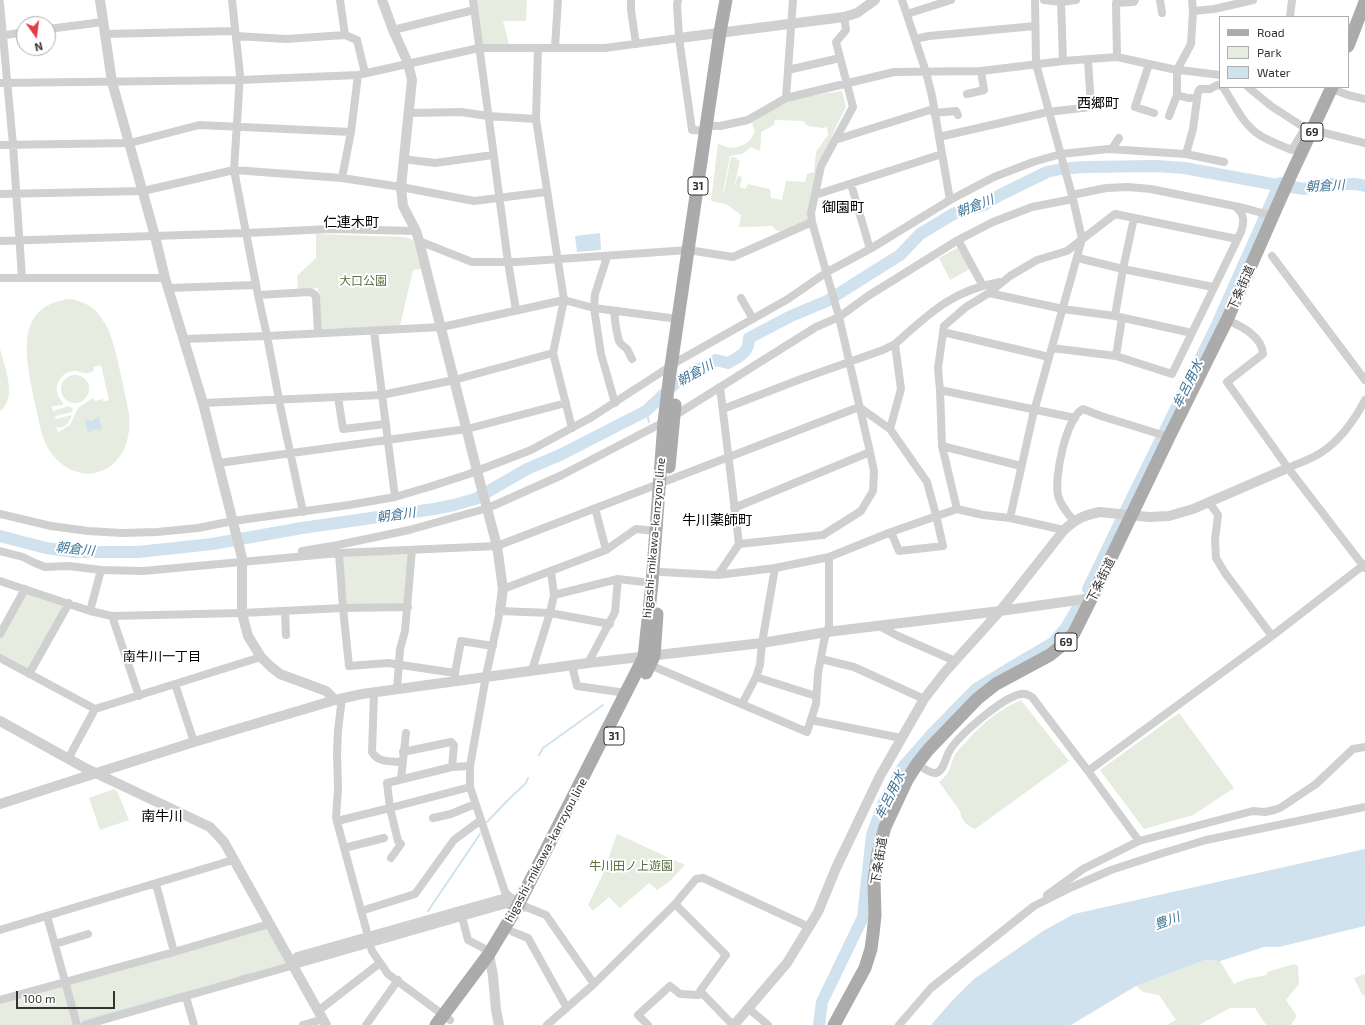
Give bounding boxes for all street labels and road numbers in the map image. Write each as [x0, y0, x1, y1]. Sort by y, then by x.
road number: 69 [1301, 123, 1323, 141]
road number: 31 [688, 177, 708, 195]
street label: 下条街道 [1225, 263, 1257, 313]
street label: higashi-mikawa-kanzyou line [640, 457, 668, 619]
street label: 下条街道 [1084, 555, 1118, 605]
road number: 69 [1055, 633, 1077, 651]
road number: 31 [604, 727, 624, 745]
street label: higashi-mikawa-kanzyou line [502, 776, 590, 924]
street label: 下条街道 [868, 836, 890, 886]

